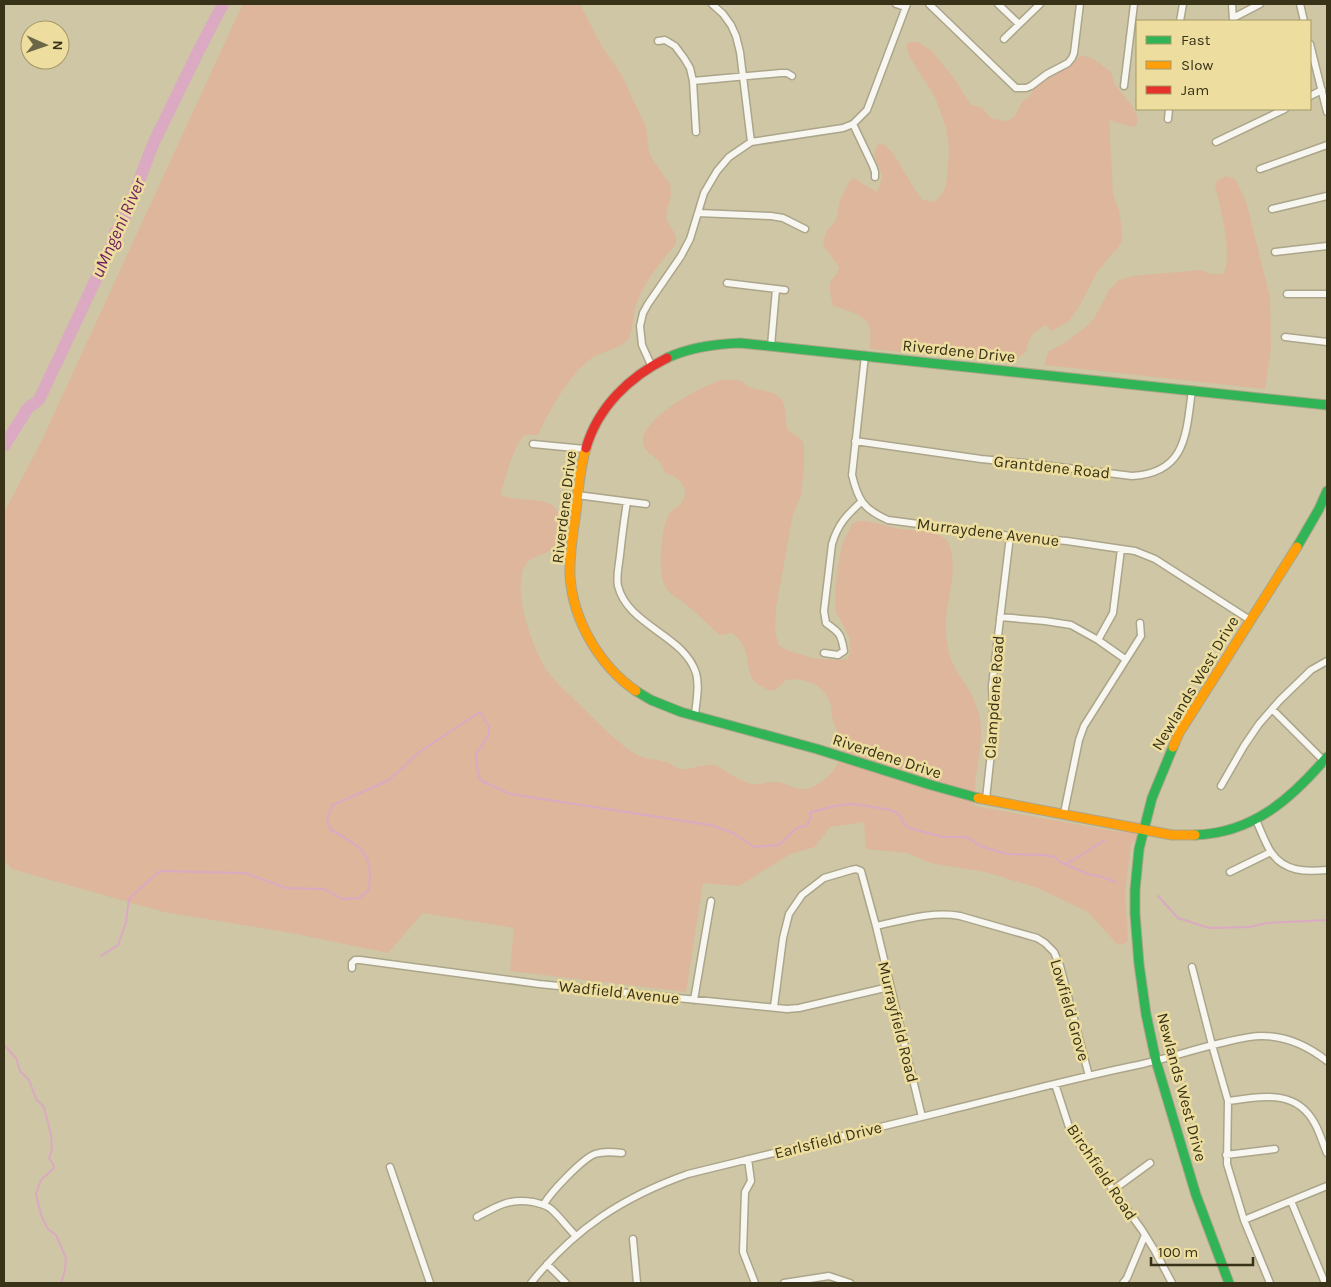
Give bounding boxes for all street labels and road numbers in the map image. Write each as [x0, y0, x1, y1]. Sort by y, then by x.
street label: Riverdene Drive [902, 336, 1016, 366]
street label: Riverdene Drive [548, 450, 580, 564]
street label: Grantdene Road [993, 451, 1111, 483]
street label: Murraydene Avenue [916, 514, 1060, 550]
street label: Newlands West Drive [1147, 613, 1243, 753]
street label: Clampdene Road [980, 635, 1008, 759]
street label: Riverdene Drive [830, 729, 944, 783]
street label: Lowfield Grove [1046, 957, 1094, 1063]
street label: Murrayfield Road [874, 959, 922, 1085]
street label: Wadfield Avenue [558, 976, 680, 1008]
street label: Newlands West Drive [1153, 1011, 1211, 1163]
street label: Earlsfield Drive [772, 1117, 884, 1163]
street label: Birchfield Road [1063, 1120, 1141, 1224]

